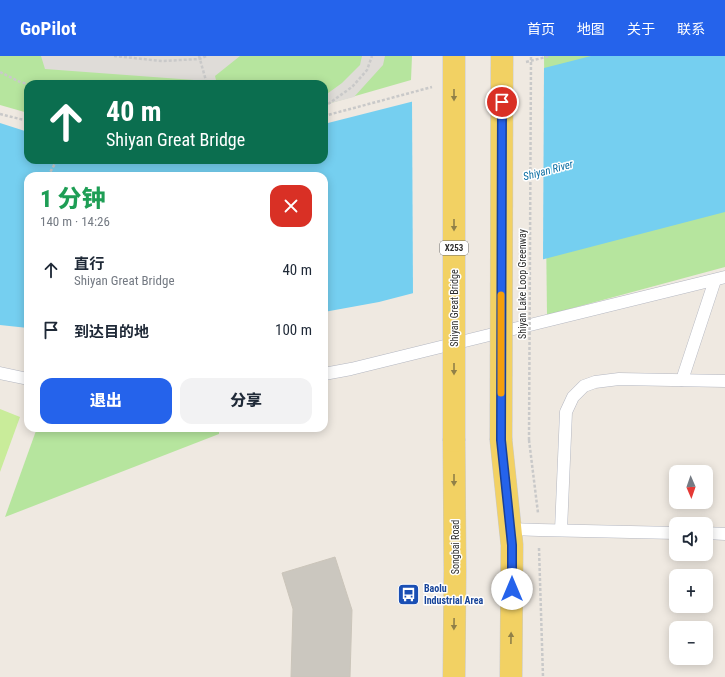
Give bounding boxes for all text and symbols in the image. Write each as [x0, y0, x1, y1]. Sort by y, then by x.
text: GoPilot [20, 17, 76, 40]
text: 首页 [527, 21, 555, 37]
text: 地图 [577, 21, 605, 37]
text: 关于 [627, 21, 655, 37]
text: 联系 [677, 21, 705, 37]
pin [485, 85, 519, 119]
one-way arrow [451, 89, 457, 102]
icon: arrive [491, 91, 513, 113]
text: 40 m [106, 95, 162, 128]
icon: ahead [40, 96, 92, 148]
text: Shiyan Great Bridge [106, 129, 245, 150]
water label: Shiyan River [522, 157, 575, 183]
text: 1 分钟 [40, 185, 106, 213]
button: close [270, 185, 312, 227]
text: 140 m · 14:26 [40, 214, 110, 229]
one-way arrow [451, 219, 457, 232]
street label: Shiyan Lake Loop Greenway [517, 229, 528, 339]
road number: X253 [440, 241, 468, 255]
text: 直行 [74, 255, 104, 273]
icon: ahead [40, 259, 62, 281]
text: 40 m [282, 261, 312, 279]
street label: Shiyan Great Bridge [449, 269, 460, 347]
text: Shiyan Great Bridge [74, 273, 175, 288]
icon: arrive [40, 319, 62, 341]
text: 100 m [275, 321, 312, 339]
text: 到达目的地 [74, 323, 149, 341]
one-way arrow [451, 363, 457, 376]
button: 退出 [40, 378, 172, 424]
button: 分享 [180, 378, 312, 424]
north arrow [669, 465, 713, 509]
map controls [669, 465, 713, 665]
one-way arrow [451, 474, 457, 487]
button: sound [669, 517, 713, 561]
street label: Songbai Road [450, 520, 461, 574]
position arrow [491, 568, 533, 610]
button: + [669, 569, 713, 613]
bus stop icon: Baolu Industrial Area [396, 581, 422, 607]
place label: Baolu Industrial Area [424, 583, 483, 606]
one-way arrow [451, 618, 457, 631]
button: − [669, 621, 713, 665]
one-way arrow [508, 631, 514, 644]

